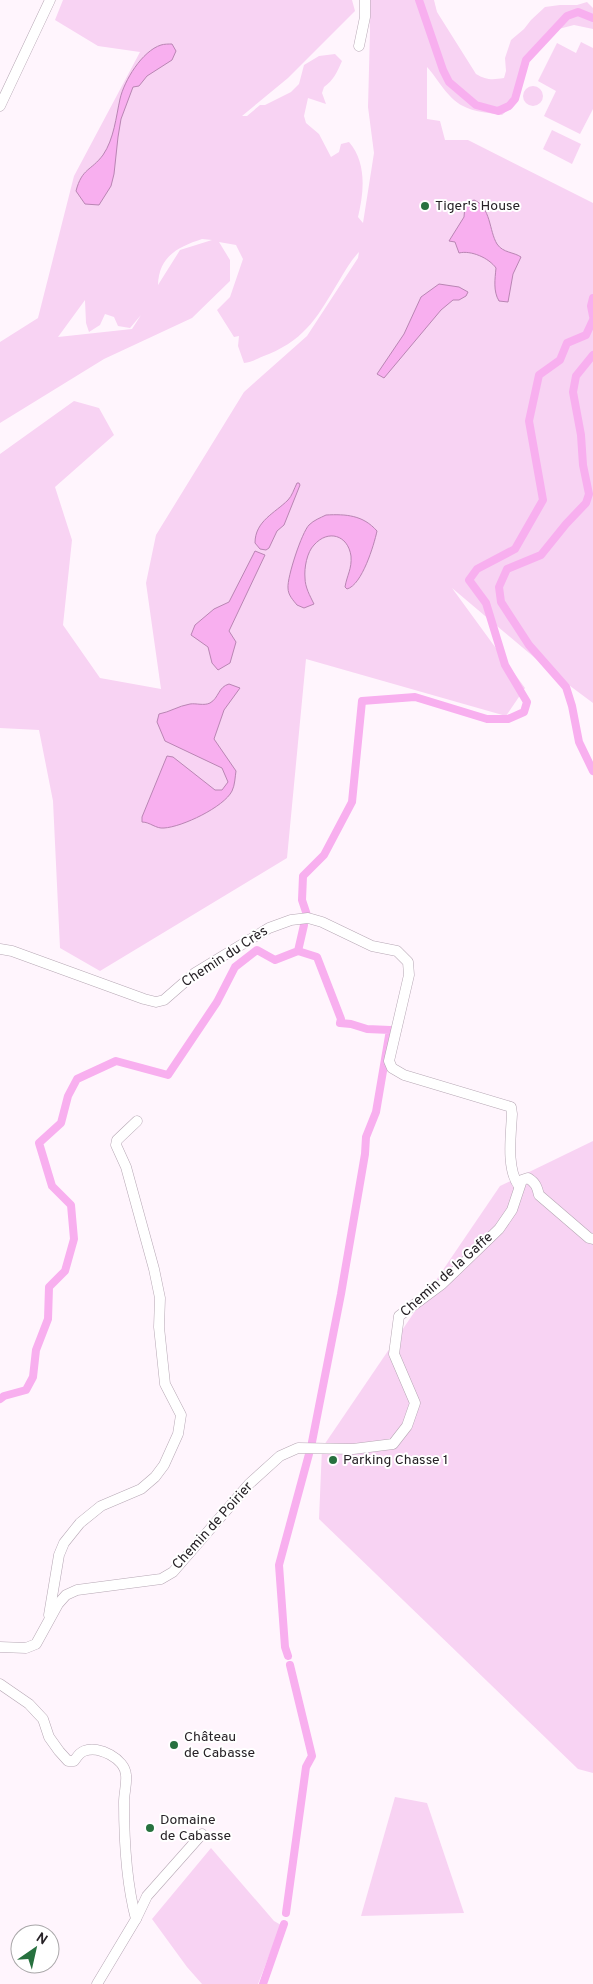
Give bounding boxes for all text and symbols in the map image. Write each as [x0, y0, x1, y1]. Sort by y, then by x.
place label: Tiger's House [435, 198, 520, 215]
marker: Tiger's House [419, 200, 431, 212]
street label: Chemin du Crès [179, 923, 271, 991]
street label: Chemin de la Gaffe [397, 1229, 497, 1321]
place label: Parking Chasse 1 [343, 1452, 448, 1469]
marker: Parking Chasse 1 [327, 1454, 339, 1466]
street label: Chemin de Poirier [169, 1478, 257, 1573]
place label: Château de Cabasse [184, 1729, 255, 1762]
marker: Château de Cabasse [168, 1739, 180, 1751]
place label: Domaine de Cabasse [160, 1812, 231, 1845]
marker: Domaine de Cabasse [144, 1822, 156, 1834]
north arrow [10, 1924, 60, 1974]
text: N [33, 1930, 50, 1949]

